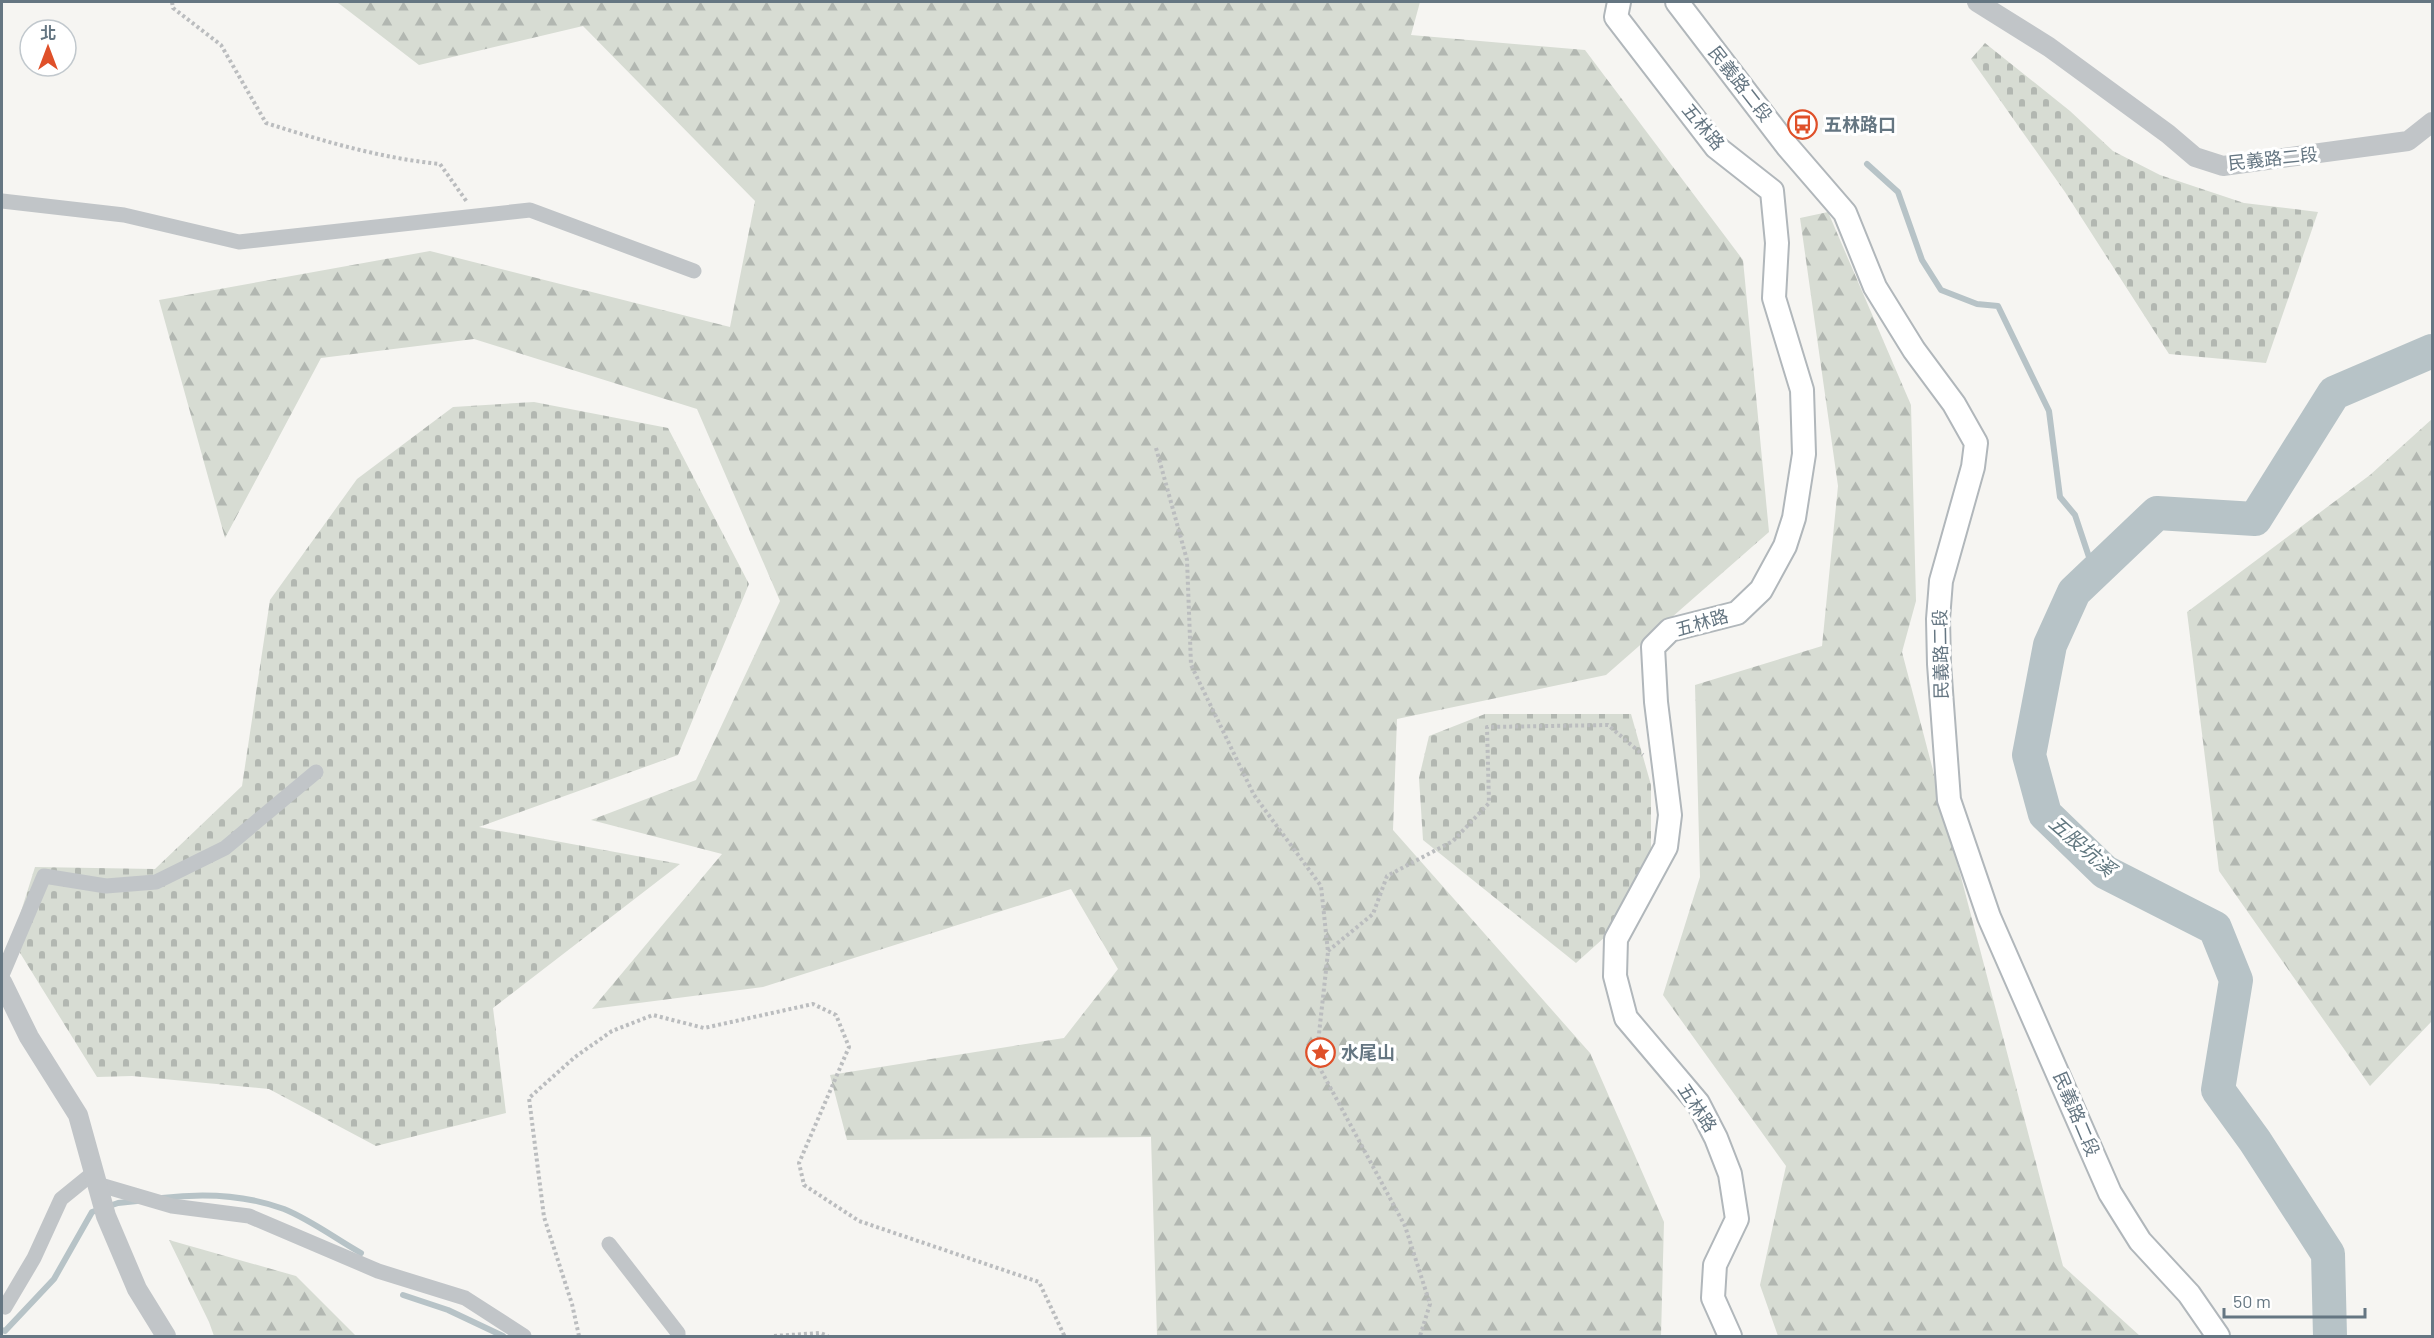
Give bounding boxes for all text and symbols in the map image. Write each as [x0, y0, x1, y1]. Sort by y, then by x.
north arrow [18, 18, 78, 78]
text: 北 [40, 23, 56, 42]
street label: 民義路二段 [1704, 41, 1777, 126]
street label: 五林路 [1678, 99, 1730, 154]
bus stop icon: 五林路口 [1787, 109, 1819, 141]
place label: 五林路口 [1824, 113, 1896, 135]
street label: 民義路二段 [2227, 142, 2319, 174]
street label: 五林路 [1673, 604, 1731, 640]
street label: 民義路二段 [1928, 609, 1952, 699]
water label: 五股坑溪 [2045, 810, 2123, 883]
place icon: 水尾山 [1304, 1037, 1336, 1069]
place label: 水尾山 [1341, 1041, 1395, 1063]
street label: 民義路二段 [2049, 1068, 2105, 1159]
street label: 五林路 [1674, 1079, 1722, 1136]
scale bar [2224, 1281, 2365, 1319]
text: 50 m [2233, 1290, 2271, 1312]

